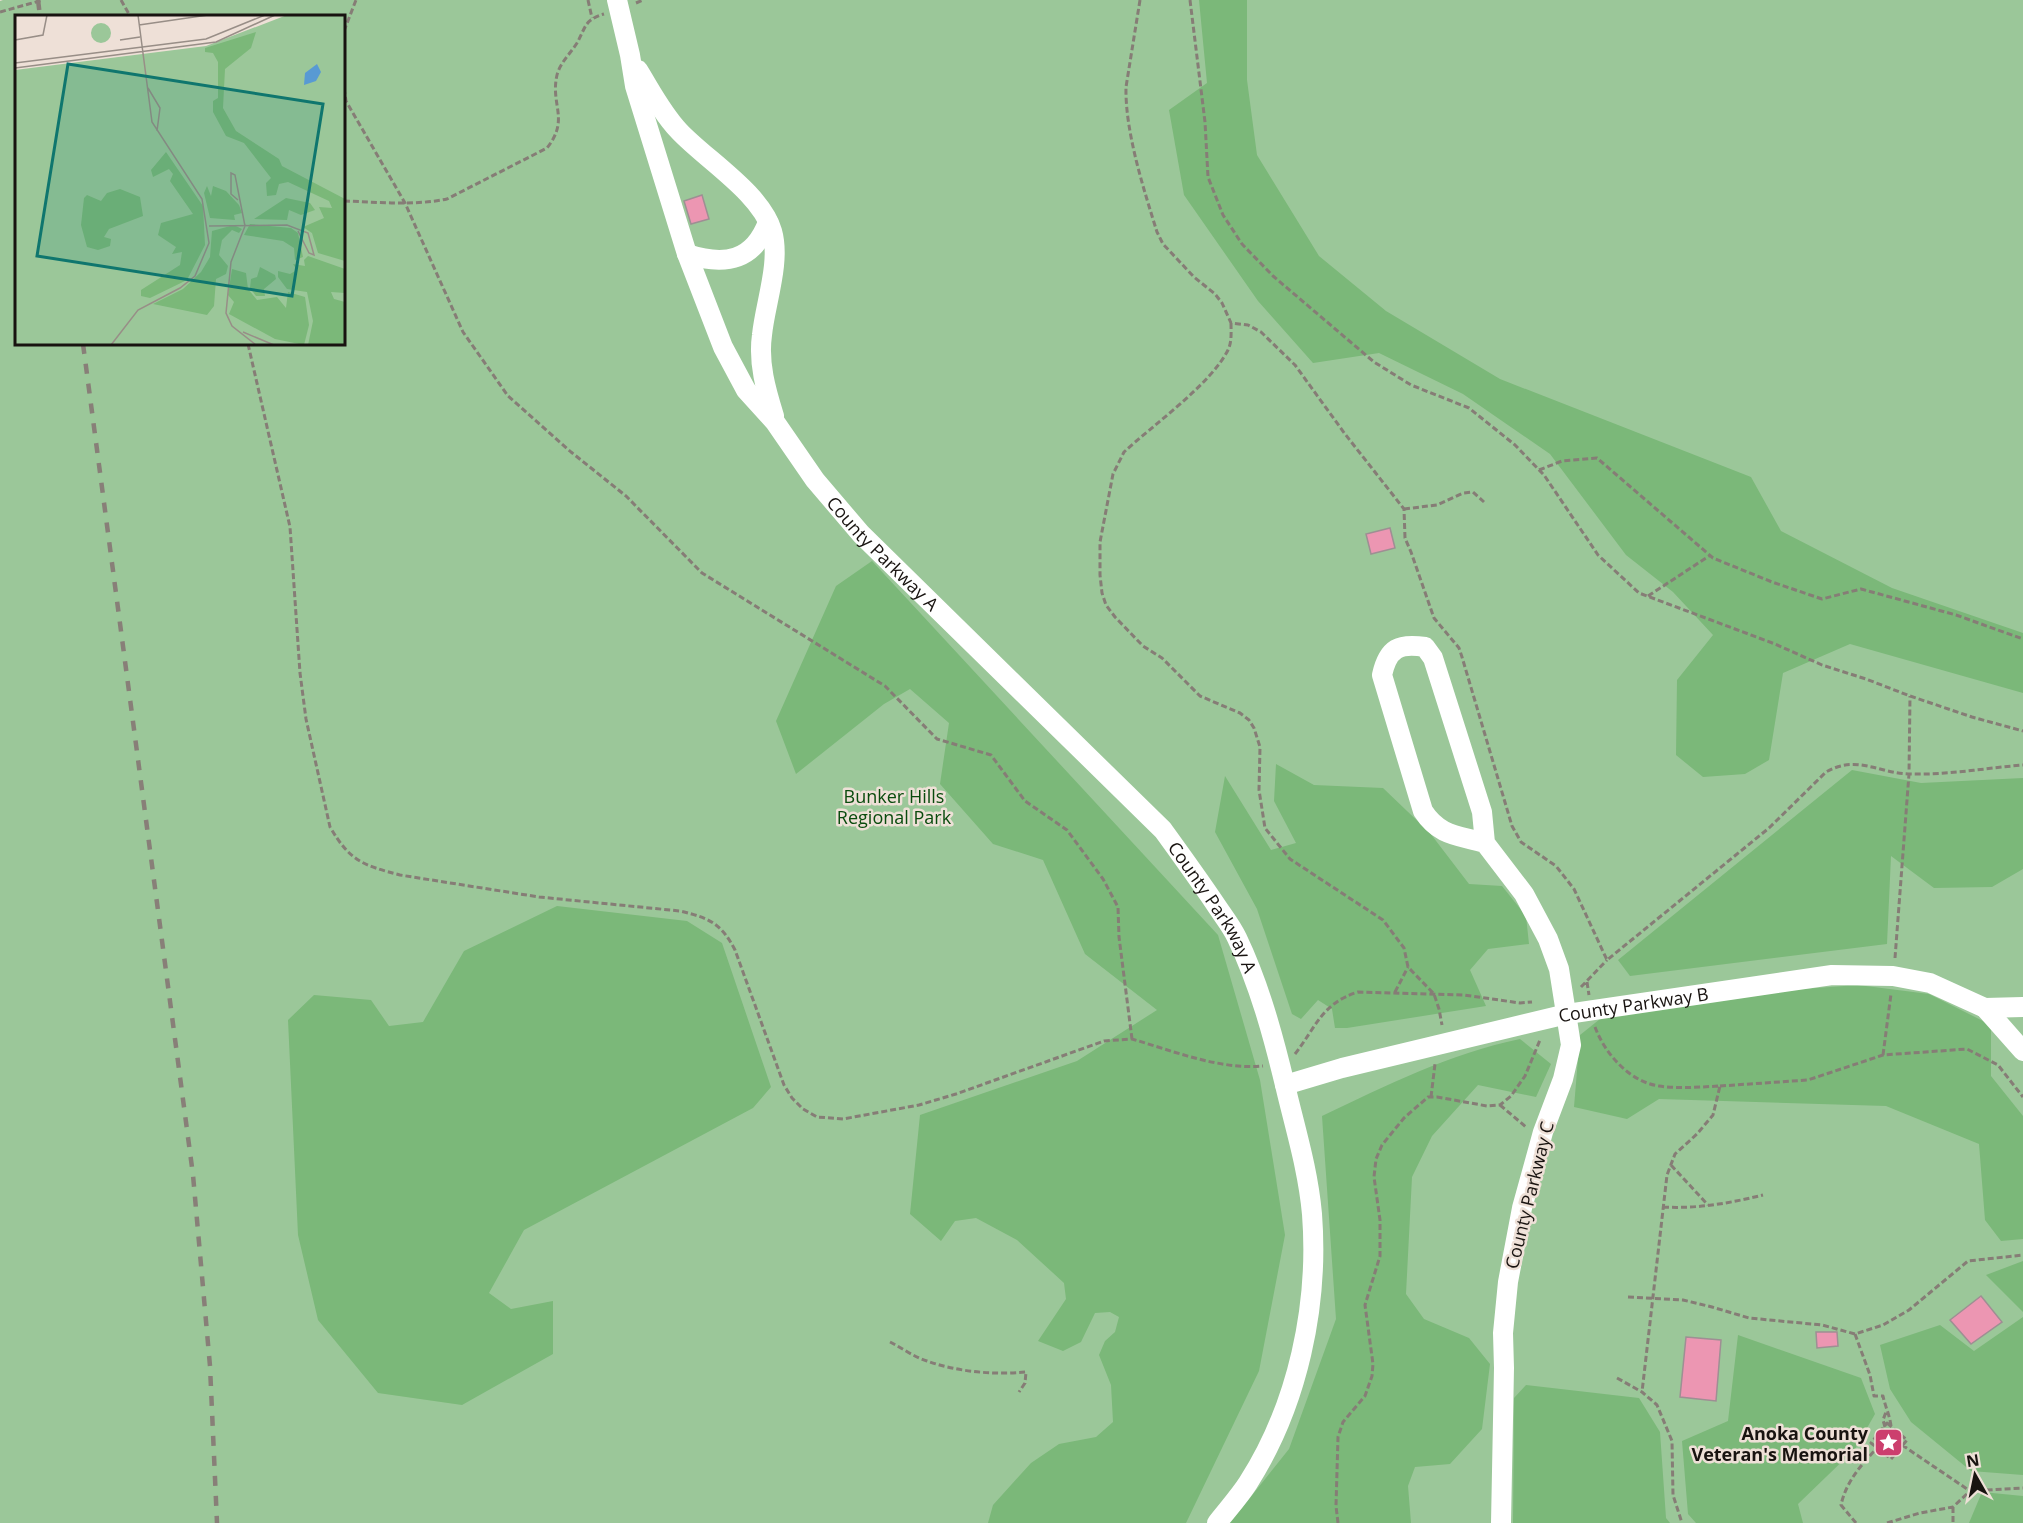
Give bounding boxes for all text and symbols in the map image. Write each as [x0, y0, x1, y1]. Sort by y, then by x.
inset map [15, 15, 345, 345]
street label: County Parkway A [822, 491, 945, 616]
park label: Bunker Hills Regional Park [837, 784, 952, 829]
street label: County Parkway A [1163, 836, 1263, 977]
street label: County Parkway B [1556, 981, 1710, 1028]
street label: County Parkway C [1499, 1119, 1559, 1271]
place label: Anoka County Veteran's Memorial [1691, 1421, 1869, 1466]
place icon: Anoka County Veteran's Memorial [1873, 1427, 1905, 1459]
north arrow [1945, 1445, 2005, 1505]
text: N [1965, 1448, 1981, 1472]

